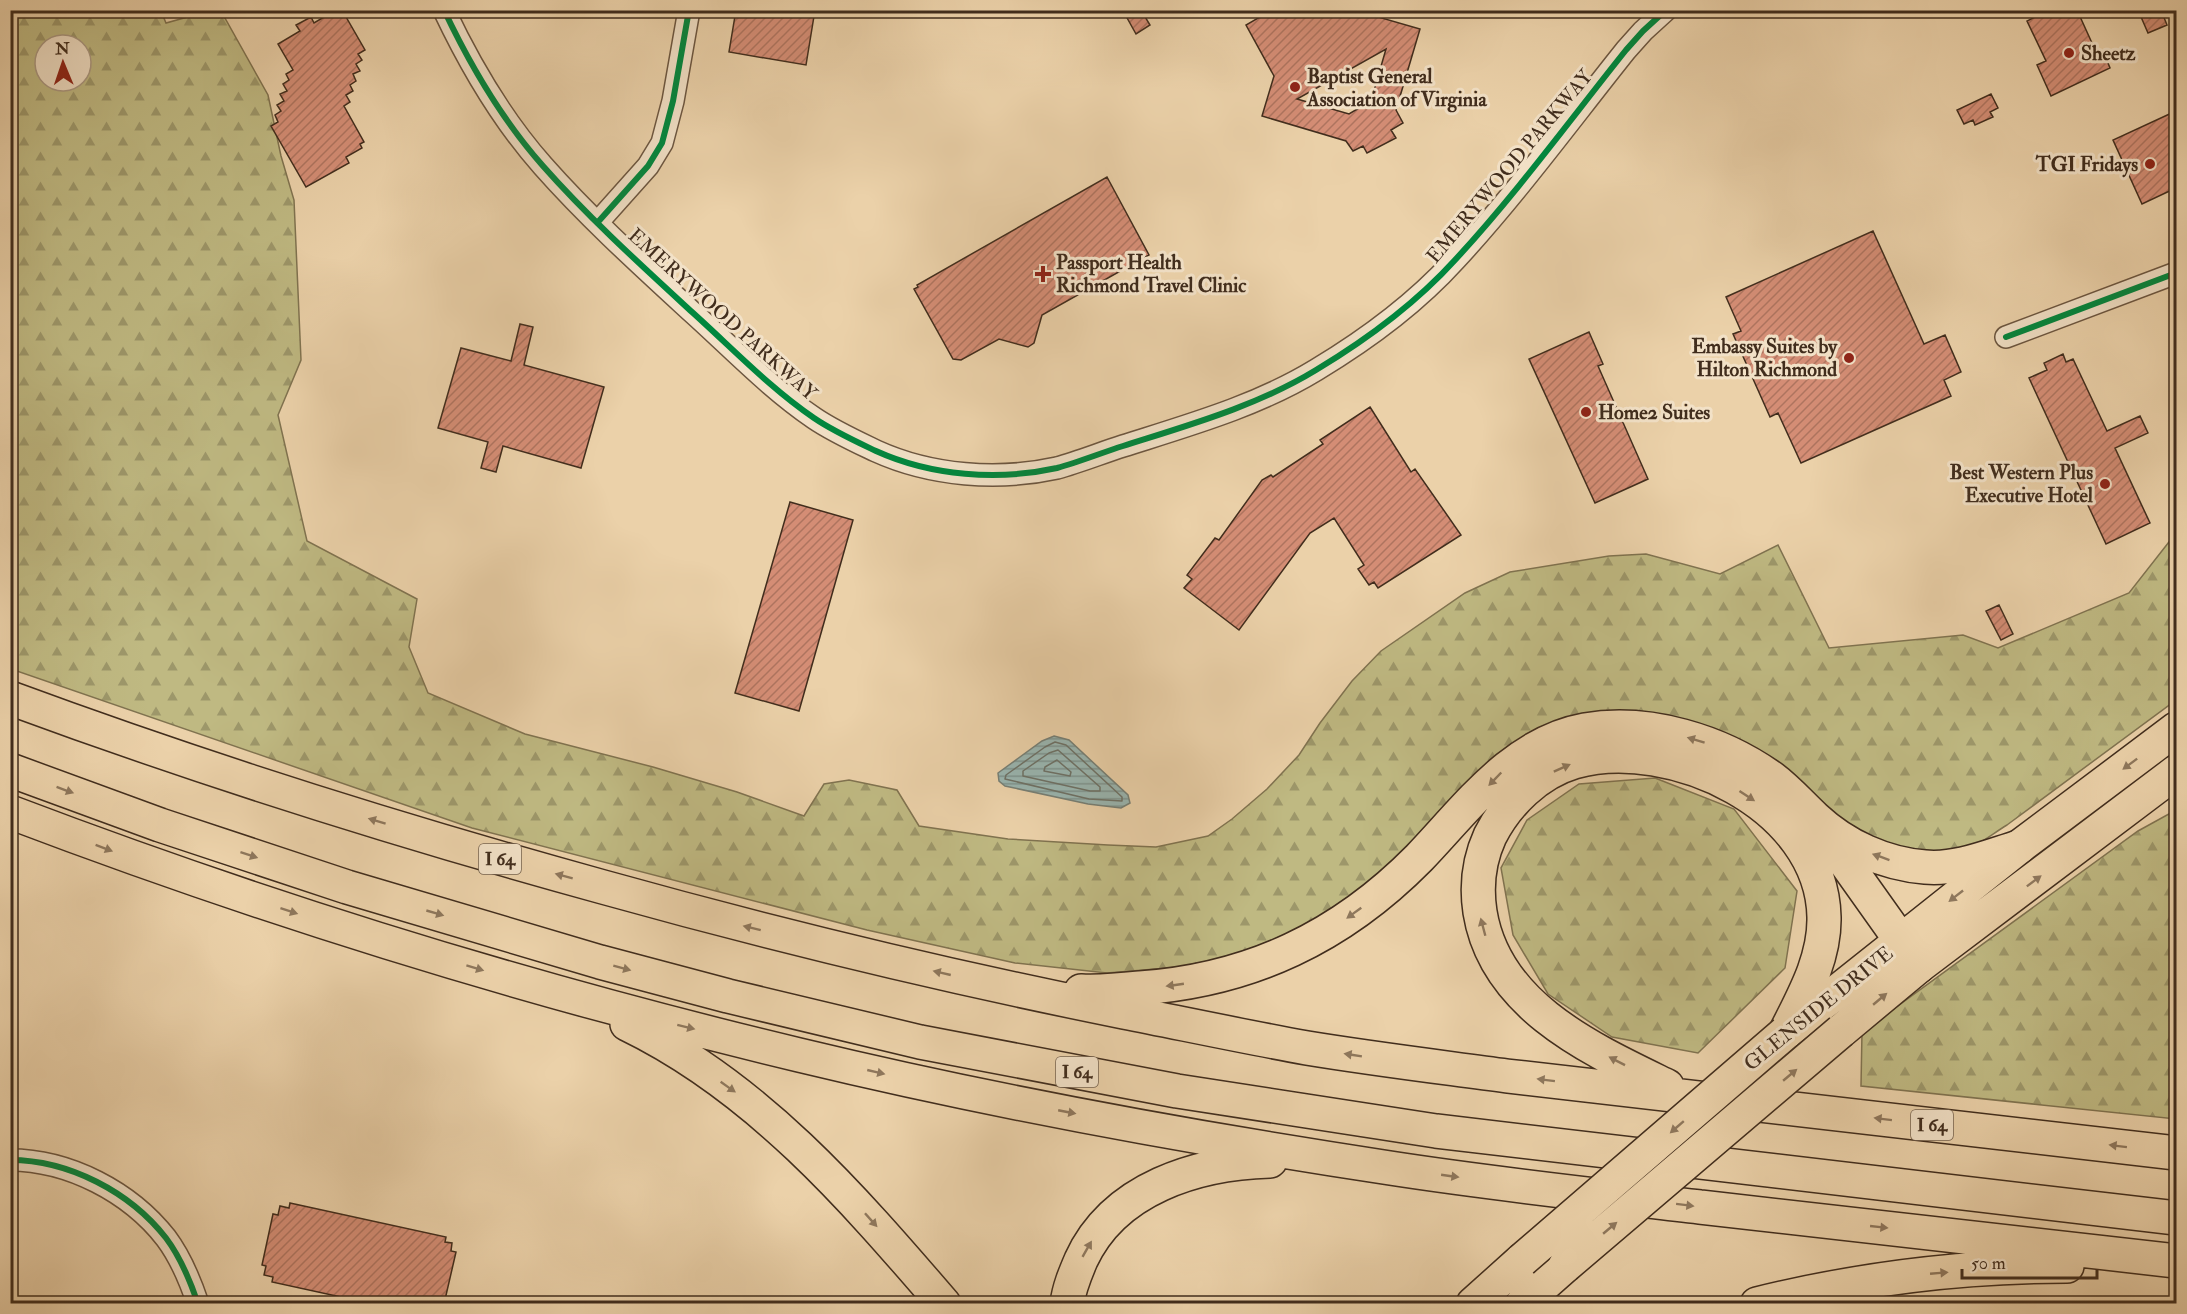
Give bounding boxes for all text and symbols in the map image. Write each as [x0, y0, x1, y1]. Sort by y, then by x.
north arrow [33, 33, 93, 93]
text: N [54, 39, 71, 59]
place label: Sheetz [2081, 41, 2136, 66]
marker: Sheetz [2062, 46, 2076, 60]
street label: EMERYWOOD PARKWAY [1421, 63, 1599, 268]
place label: Baptist General Association of Virginia [1306, 64, 1487, 113]
marker: Baptist General Association of Virginia [1288, 80, 1302, 94]
place label: TGI Fridays [2035, 152, 2138, 178]
marker: TGI Fridays [2143, 157, 2157, 171]
street label: EMERYWOOD PARKWAY [623, 223, 823, 407]
place label: Passport Health Richmond Travel Clinic [1056, 250, 1247, 298]
marker: Passport Health Richmond Travel Clinic [1034, 265, 1052, 283]
place label: Embassy Suites by Hilton Richmond [1691, 334, 1838, 382]
marker: Embassy Suites by Hilton Richmond [1842, 351, 1856, 365]
place label: Home2 Suites [1598, 400, 1710, 425]
marker: Home2 Suites [1579, 405, 1593, 419]
place label: Best Western Plus Executive Hotel [1949, 460, 2094, 508]
marker: Best Western Plus Executive Hotel [2098, 477, 2112, 491]
one-way arrow [1687, 735, 1705, 744]
one-way arrow [2122, 758, 2137, 770]
one-way arrow [1553, 763, 1570, 772]
one-way arrow [1489, 771, 1503, 785]
one-way arrow [56, 786, 74, 796]
one-way arrow [1739, 790, 1755, 801]
one-way arrow [368, 816, 386, 825]
one-way arrow [96, 843, 114, 853]
road number: I 64 [479, 844, 521, 874]
one-way arrow [240, 850, 258, 860]
one-way arrow [1871, 851, 1889, 861]
one-way arrow [555, 871, 573, 881]
one-way arrow [2026, 876, 2041, 888]
one-way arrow [1949, 890, 1964, 902]
one-way arrow [280, 907, 298, 916]
one-way arrow [1346, 907, 1362, 919]
one-way arrow [426, 909, 444, 918]
one-way arrow [1478, 918, 1488, 937]
one-way arrow [743, 922, 761, 932]
street label: GLENSIDE DRIVE [1739, 941, 1898, 1076]
one-way arrow [466, 964, 484, 973]
one-way arrow [614, 964, 632, 973]
one-way arrow [932, 968, 951, 978]
one-way arrow [1166, 980, 1185, 989]
one-way arrow [1872, 992, 1888, 1005]
one-way arrow [677, 1023, 695, 1033]
one-way arrow [1343, 1050, 1362, 1059]
one-way arrow [1608, 1056, 1625, 1066]
road number: I 64 [1056, 1057, 1098, 1087]
one-way arrow [866, 1068, 885, 1078]
one-way arrow [1782, 1069, 1797, 1082]
one-way arrow [1537, 1075, 1556, 1085]
one-way arrow [720, 1081, 736, 1093]
one-way arrow [1057, 1108, 1076, 1117]
road number: I 64 [1911, 1110, 1953, 1140]
one-way arrow [1873, 1114, 1892, 1124]
one-way arrow [1669, 1120, 1685, 1133]
one-way arrow [2109, 1141, 2128, 1151]
one-way arrow [1440, 1172, 1459, 1181]
one-way arrow [1675, 1200, 1694, 1210]
one-way arrow [864, 1212, 877, 1227]
one-way arrow [1602, 1222, 1617, 1235]
one-way arrow [1869, 1222, 1888, 1232]
one-way arrow [1082, 1240, 1092, 1257]
scale bar [1962, 1242, 2097, 1280]
text: 50 m [1971, 1252, 2006, 1275]
one-way arrow [1929, 1268, 1948, 1278]

